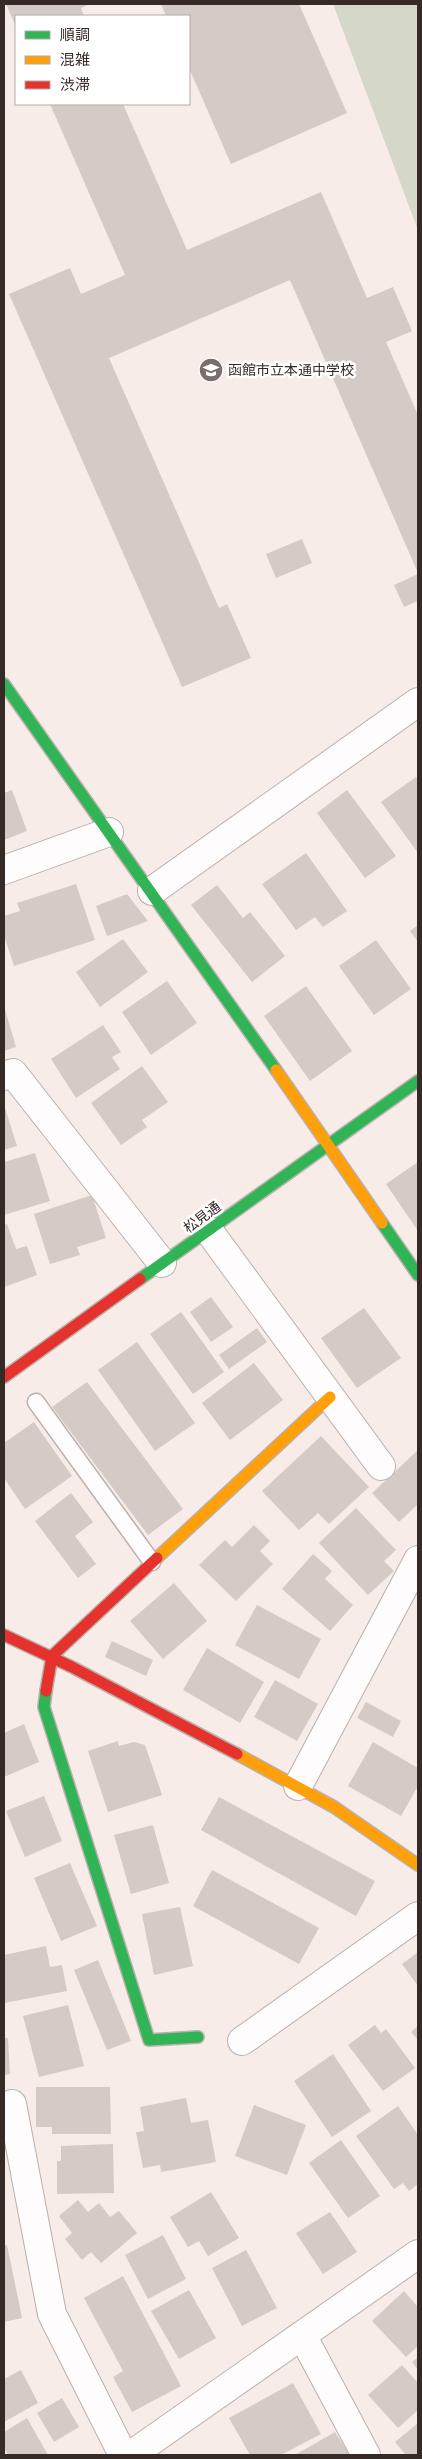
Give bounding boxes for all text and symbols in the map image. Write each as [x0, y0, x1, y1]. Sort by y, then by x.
legend [15, 15, 190, 105]
text: 順調 [60, 25, 90, 44]
text: 混雑 [60, 50, 90, 69]
text: 渋滞 [60, 75, 90, 94]
school or university icon: 函館市立本通中学校 [198, 357, 224, 383]
place label: 函館市立本通中学校 [228, 361, 354, 379]
street label: 松見通 [180, 1197, 224, 1237]

